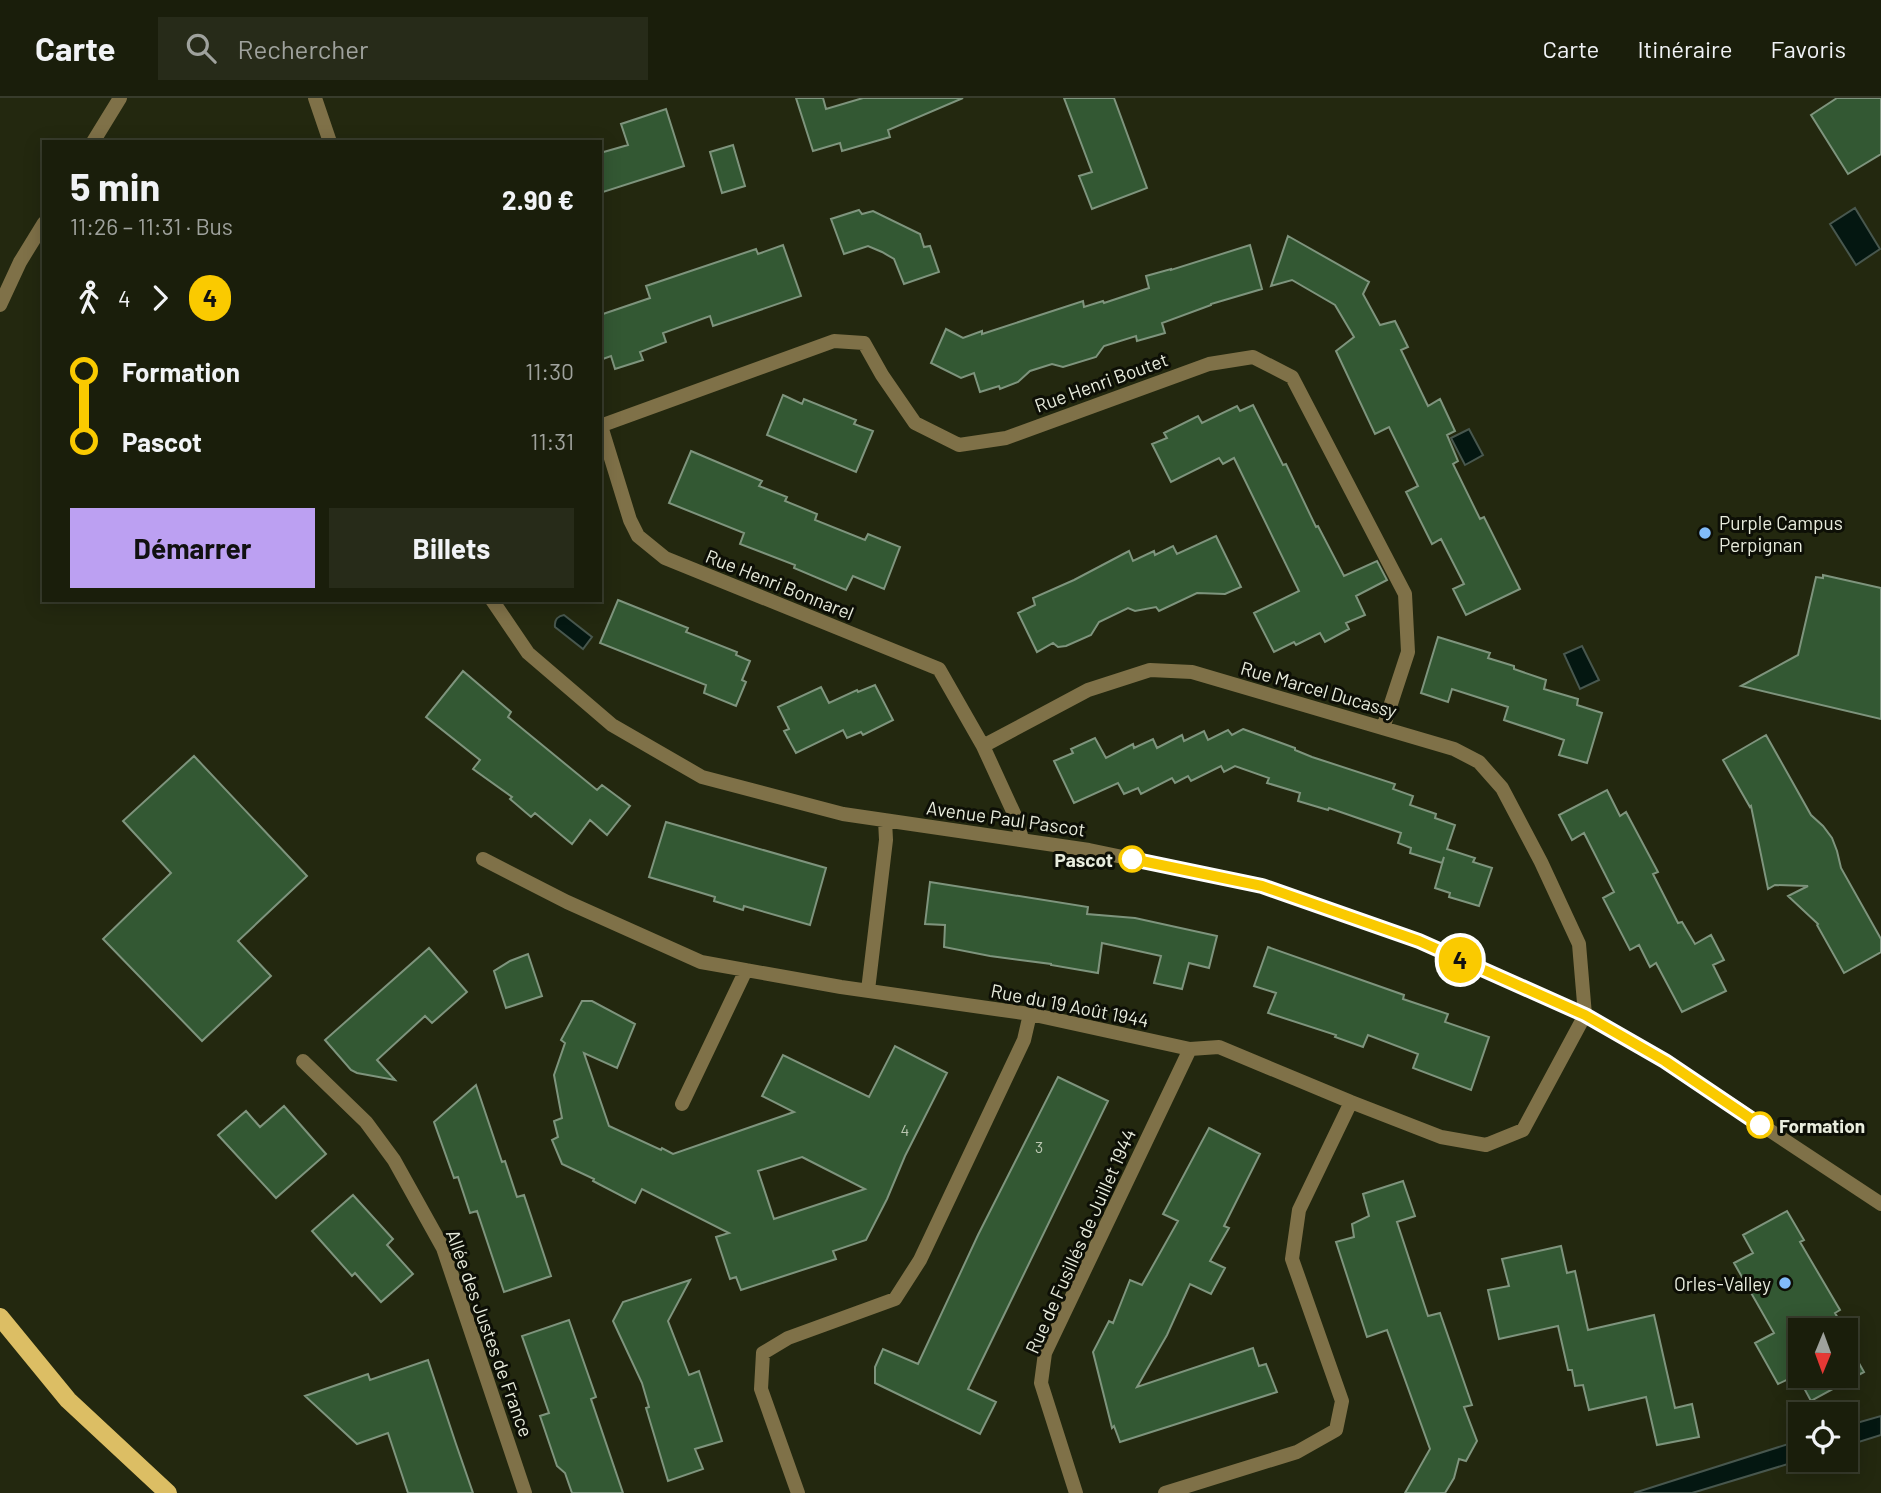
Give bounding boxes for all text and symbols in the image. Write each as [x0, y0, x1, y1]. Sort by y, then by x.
search box [158, 17, 648, 80]
text: Carte [35, 28, 116, 68]
icon: search [182, 29, 220, 67]
text: Rechercher [238, 33, 368, 64]
text: Carte [1543, 34, 1599, 63]
text: Itinéraire [1637, 34, 1733, 63]
text: Favoris [1771, 34, 1846, 63]
text: 5 min [70, 163, 160, 209]
text: 2.90 € [502, 184, 574, 215]
text: 11:26 – 11:31 · Bus [70, 212, 233, 240]
icon: walk [70, 279, 108, 317]
icon: forward [141, 279, 179, 317]
text: 4 [203, 283, 217, 312]
text: 4 [118, 284, 131, 312]
street label: Rue Henri Boutet [1031, 347, 1171, 417]
text: Formation [122, 356, 240, 387]
text: 11:30 [525, 357, 574, 385]
text: Pascot [122, 426, 202, 457]
text: 11:31 [530, 427, 574, 455]
button: Démarrer [70, 508, 315, 588]
button: Billets [329, 508, 574, 588]
place label: Purple Campus Perpignan [1719, 511, 1843, 556]
marker: Purple Campus Perpignan [1697, 525, 1713, 541]
street label: Rue Henri Bonnarel [703, 544, 857, 624]
street label: Rue Marcel Ducassy [1238, 656, 1400, 722]
street label: Avenue Paul Pascot [925, 795, 1087, 841]
marker: Pascot [1119, 846, 1145, 872]
place label: Pascot [1055, 848, 1113, 871]
line badge: 4 [1437, 937, 1483, 983]
text: 4 [1453, 945, 1467, 974]
street label: Rue du 19 Août 1944 [989, 978, 1151, 1032]
marker: Formation [1747, 1112, 1773, 1138]
place label: Formation [1779, 1114, 1865, 1137]
house number: 4 [901, 1120, 909, 1139]
street label: Rue de Fusillés de Juillet 1944 [1020, 1125, 1140, 1357]
house number: 3 [1035, 1137, 1043, 1156]
street label: Allée des Justes de France [442, 1226, 538, 1440]
place label: Orles-Valley [1674, 1272, 1771, 1295]
marker: Orles-Valley [1777, 1275, 1793, 1291]
north arrow [1788, 1318, 1858, 1388]
map controls [1788, 1318, 1858, 1472]
button: locate [1788, 1402, 1858, 1472]

